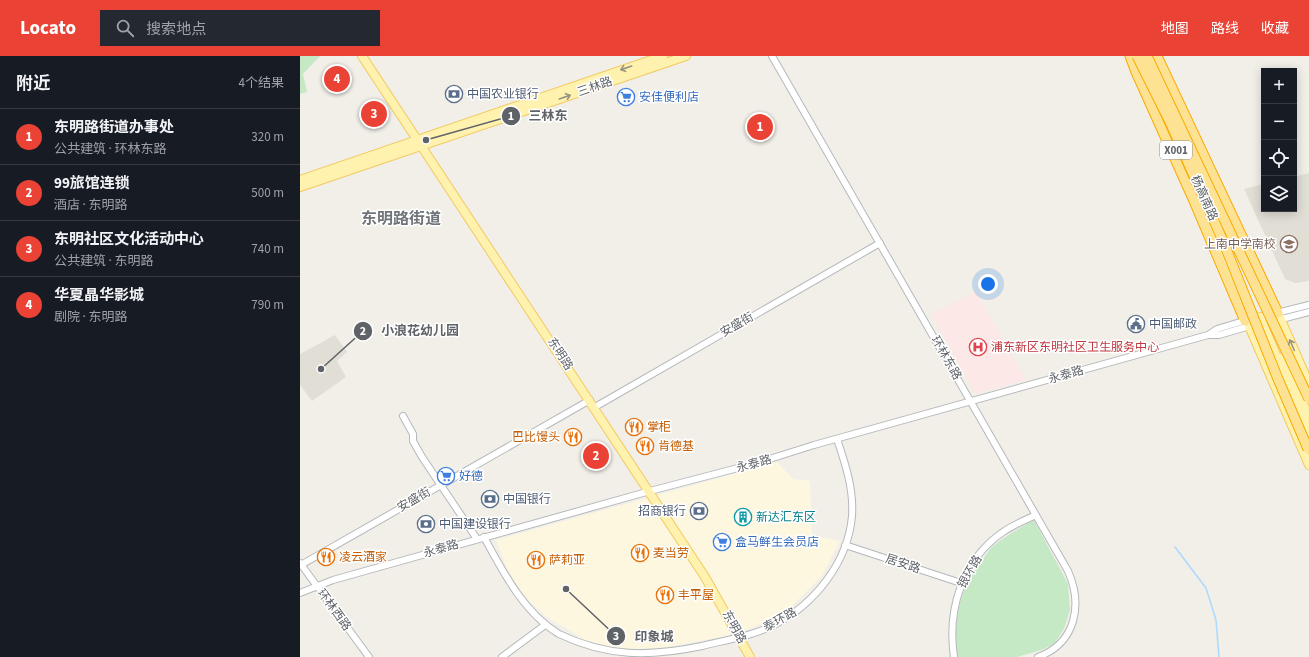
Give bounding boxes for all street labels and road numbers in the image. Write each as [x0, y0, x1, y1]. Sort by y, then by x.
street label: 三林路 [575, 73, 615, 101]
road number: X001 [1160, 141, 1192, 159]
street label: 杨高南路 [1186, 173, 1222, 223]
street label: 安盛街 [717, 309, 757, 341]
street label: 环林东路 [927, 333, 965, 383]
street label: 东明路 [543, 334, 577, 374]
street label: 永泰路 [1046, 362, 1086, 388]
street label: 永泰路 [734, 451, 774, 477]
street label: 安盛街 [394, 484, 434, 516]
street label: 永泰路 [421, 536, 461, 562]
street label: 居安路 [883, 550, 923, 578]
street label: 银环路 [954, 552, 986, 592]
street label: 环林西路 [313, 586, 355, 634]
street label: 泰环路 [760, 604, 800, 636]
street label: 东明路 [718, 607, 750, 647]

